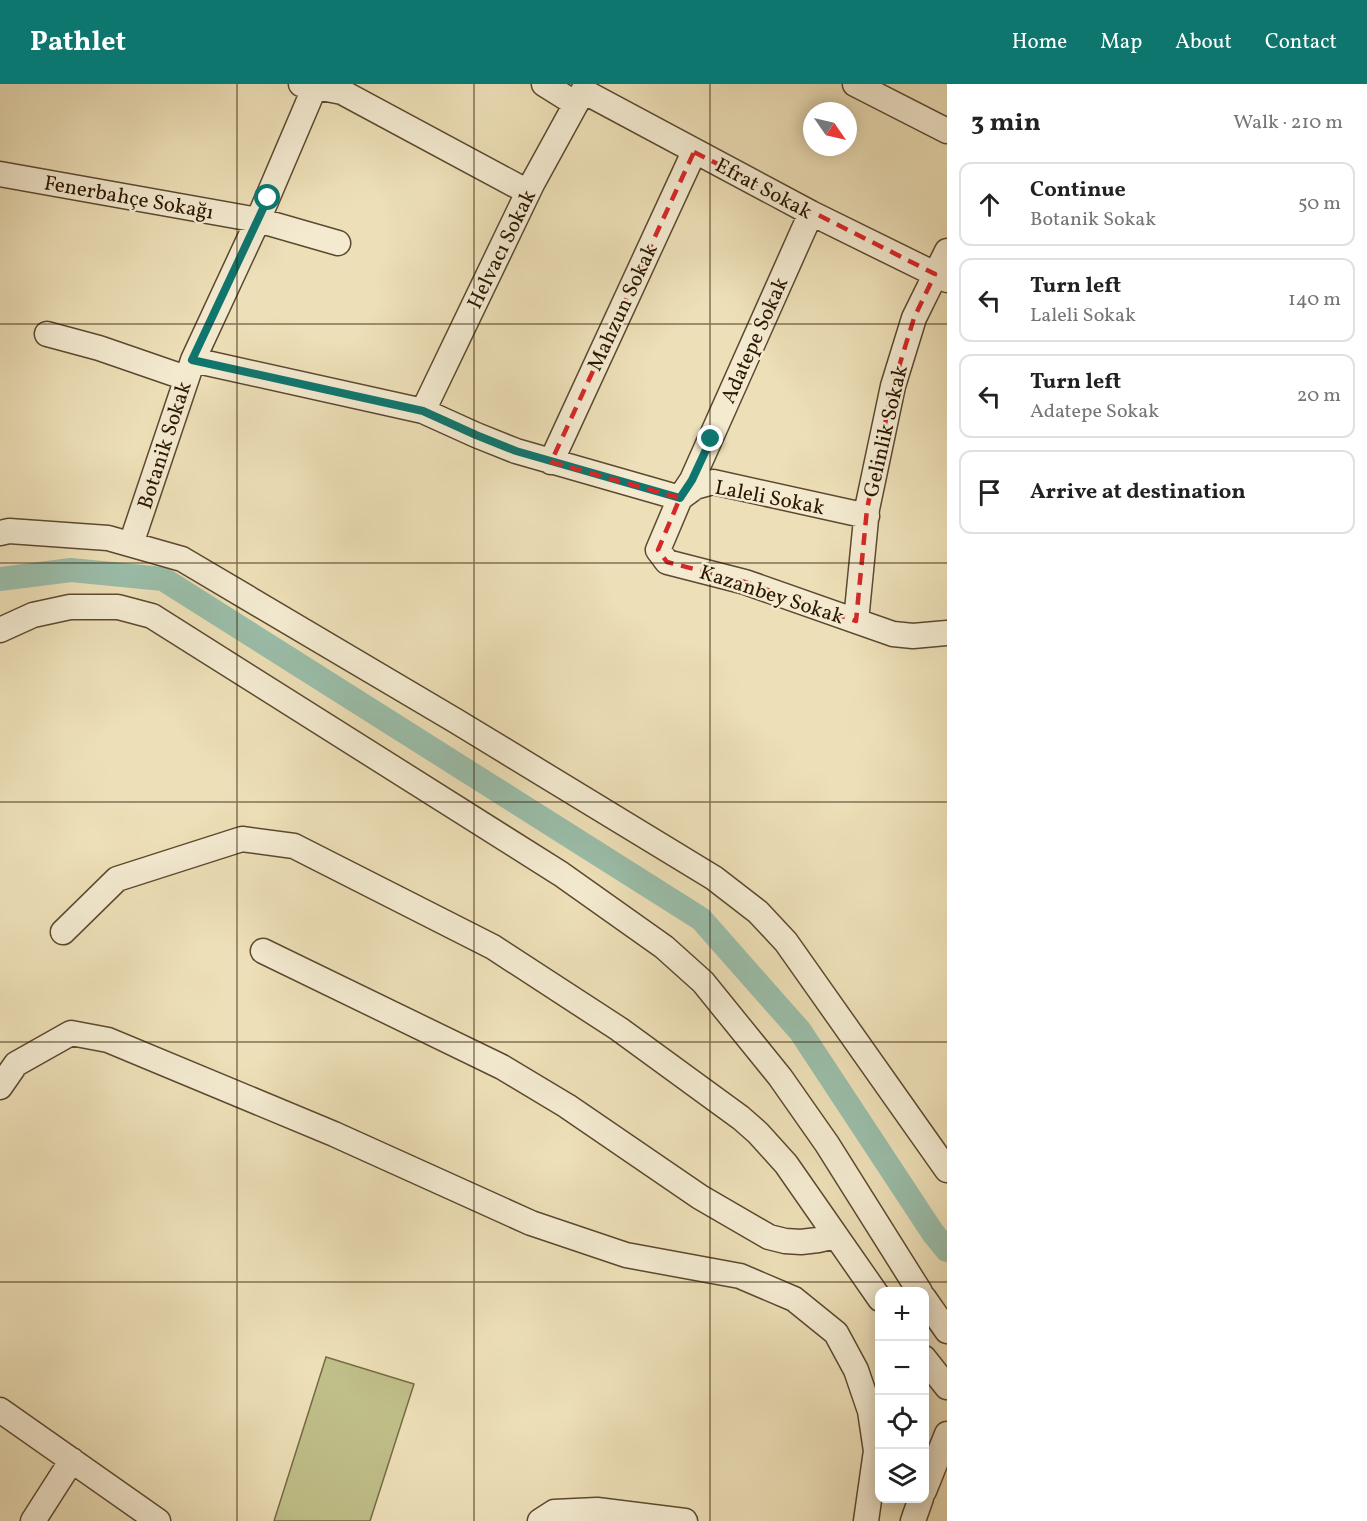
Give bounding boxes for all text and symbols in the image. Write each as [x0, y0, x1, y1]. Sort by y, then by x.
text: Pathlet [30, 23, 126, 62]
text: Home [1012, 28, 1067, 57]
text: Map [1100, 28, 1142, 57]
text: About [1175, 28, 1232, 57]
text: Contact [1265, 28, 1337, 57]
north arrow [803, 102, 857, 156]
text: 3 min [971, 105, 1041, 141]
text: Walk · 210 m [1233, 109, 1343, 137]
street label: Efrat Sokak [710, 152, 817, 227]
street label: Fenerbahçe Sokağı [42, 169, 216, 228]
text: Continue [1030, 175, 1126, 206]
route start [254, 184, 280, 210]
street label: Helvacı Sokak [461, 185, 544, 314]
icon: ahead [973, 188, 1006, 221]
text: 50 m [1298, 190, 1341, 218]
text: Botanik Sokak [1030, 206, 1156, 234]
street label: Mahzun Sokak [581, 239, 666, 376]
text: Turn left [1030, 271, 1121, 302]
street label: Adatepe Sokak [715, 272, 796, 408]
icon: left [973, 284, 1006, 317]
text: 140 m [1288, 286, 1341, 314]
text: Laleli Sokak [1030, 302, 1136, 330]
street label: Gelinlik Sokak [857, 362, 916, 500]
text: Turn left [1030, 367, 1121, 398]
street label: Botanik Sokak [131, 377, 200, 513]
icon: left [973, 380, 1006, 413]
text: 20 m [1297, 382, 1341, 410]
text: Adatepe Sokak [1030, 398, 1159, 426]
route end [697, 425, 723, 451]
street label: Laleli Sokak [712, 474, 828, 523]
icon: arrive [973, 476, 1006, 509]
text: Arrive at destination [1030, 477, 1246, 508]
street label: Kazanbey Sokak [696, 558, 848, 633]
map controls [875, 1287, 929, 1503]
button: + [875, 1287, 929, 1341]
button: − [875, 1341, 929, 1395]
button: locate [875, 1395, 929, 1449]
button: layers [875, 1449, 929, 1503]

